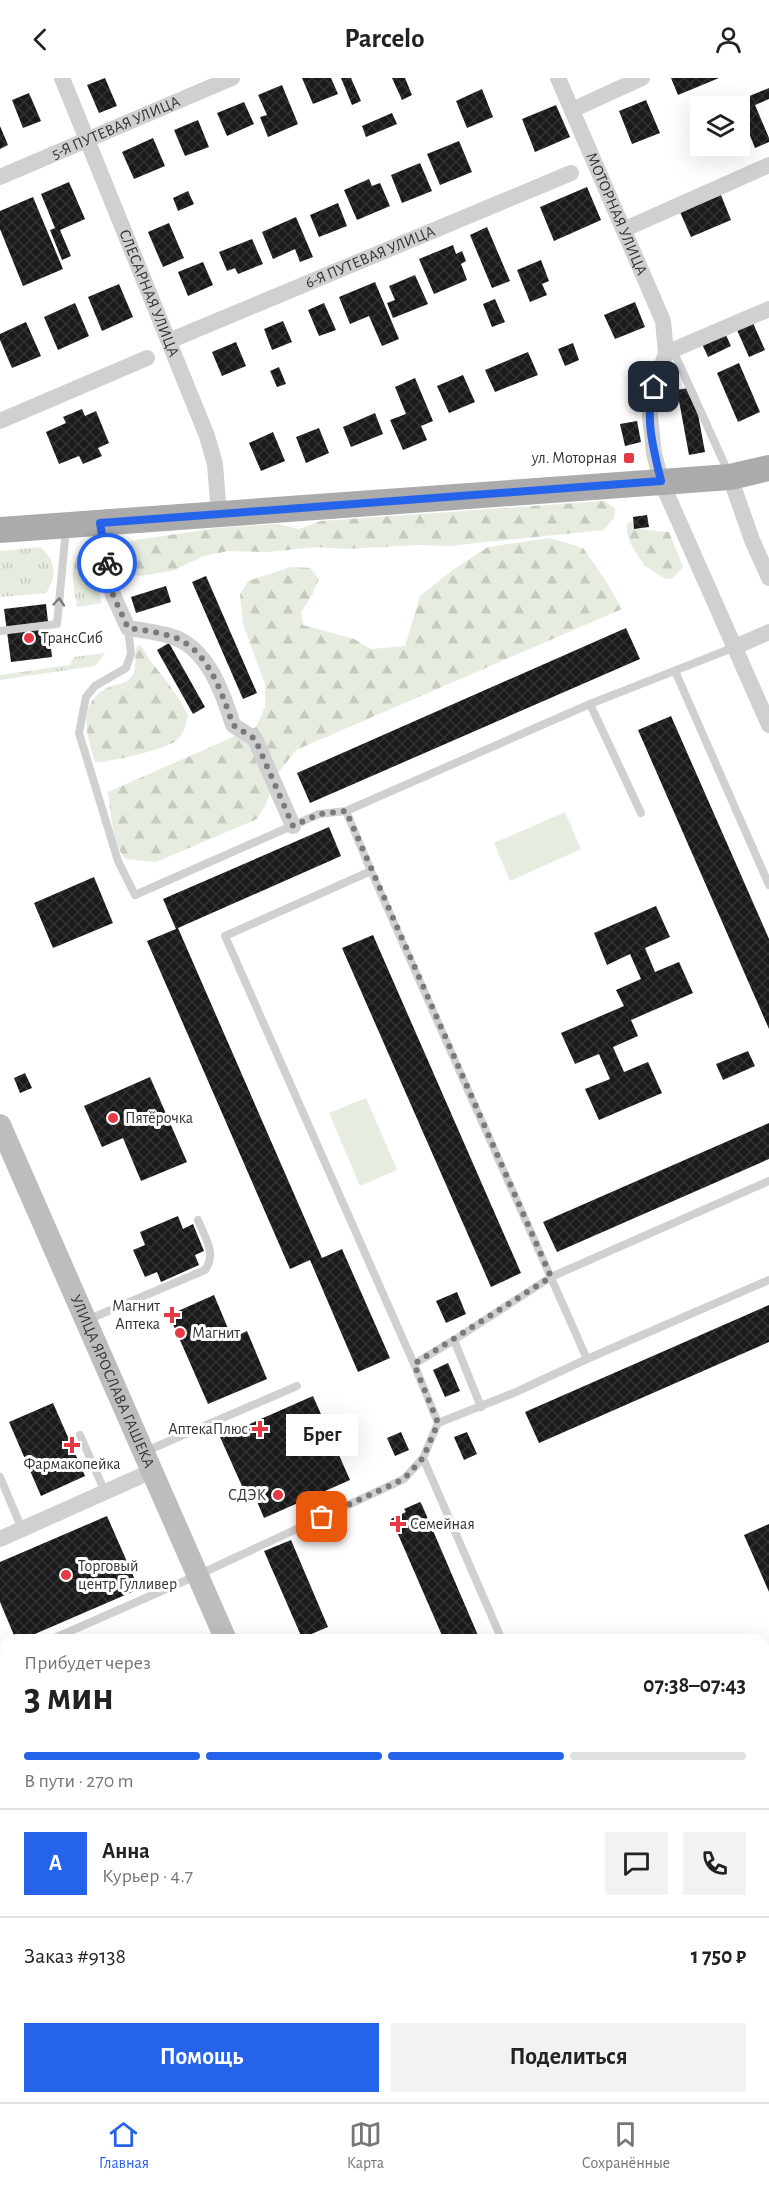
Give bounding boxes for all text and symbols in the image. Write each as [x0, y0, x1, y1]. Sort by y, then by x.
icon: back [24, 23, 57, 56]
icon: person [712, 23, 745, 56]
text: Parcelo [344, 25, 425, 52]
street label: 5-Я ПУТЕВАЯ УЛИЦА [49, 93, 183, 162]
map controls [690, 96, 750, 156]
button: layers [690, 96, 750, 156]
street label: МОТОРНАЯ УЛИЦА [583, 150, 650, 278]
street label: 6-Я ПУТЕВАЯ УЛИЦА [303, 223, 438, 291]
street label: СЛЕСАРНАЯ УЛИЦА [116, 227, 182, 360]
pin [628, 361, 679, 412]
icon: home [637, 370, 670, 403]
place label: ул. Моторная [531, 450, 617, 467]
marker: ул. Моторная [622, 451, 636, 465]
courier [77, 533, 137, 593]
icon: bike [91, 547, 124, 580]
one-way arrow [52, 597, 65, 606]
place label: ТрансСиб [41, 630, 103, 646]
marker: ТрансСиб [22, 631, 36, 645]
place label: Пятёрочка [125, 1110, 193, 1126]
marker: Пятёрочка [106, 1111, 120, 1125]
street label: УЛИЦА ЯРОСЛАВА ГАШЕКА [68, 1292, 158, 1471]
place label: Магнит Аптека [112, 1298, 160, 1332]
marker: Магнит Аптека [165, 1308, 179, 1322]
place label: Магнит [192, 1325, 240, 1341]
marker: Магнит [173, 1326, 187, 1340]
callout: Брег [286, 1415, 358, 1457]
place label: АптекаПлюс [168, 1421, 248, 1437]
marker: АптекаПлюс [253, 1422, 267, 1436]
text: Брег [302, 1425, 342, 1445]
marker: Фармакопейка [65, 1438, 79, 1452]
place label: Фармакопейка [23, 1456, 121, 1472]
place label: СДЭК [228, 1487, 266, 1503]
marker: СДЭК [271, 1488, 285, 1502]
pin [296, 1491, 347, 1542]
icon: bag [305, 1500, 338, 1533]
place label: Семейная [410, 1516, 475, 1532]
marker: Семейная [391, 1517, 405, 1531]
place label: Торговый центр Гулливер [78, 1558, 177, 1593]
marker: Торговый центр Гулливер [59, 1568, 73, 1582]
text: Прибудет через [24, 1653, 151, 1673]
text: 07:38–07:43 [643, 1674, 746, 1696]
text: 3 мин [24, 1678, 114, 1717]
text: В пути · 270 m [24, 1771, 134, 1791]
button: chat [605, 1832, 668, 1895]
button: phone [683, 1832, 746, 1895]
text: Анна [102, 1840, 150, 1862]
text: А [49, 1852, 62, 1874]
text: Курьер · 4.7 [102, 1866, 193, 1886]
text: Заказ #9138 [24, 1945, 126, 1967]
text: 1 750 ₽ [691, 1945, 746, 1967]
button: Помощь [24, 2023, 379, 2092]
button: Поделиться [391, 2023, 746, 2092]
tab: Главная [99, 2118, 149, 2173]
tab: Карта [347, 2118, 384, 2173]
tab: Сохранённые [582, 2118, 670, 2173]

